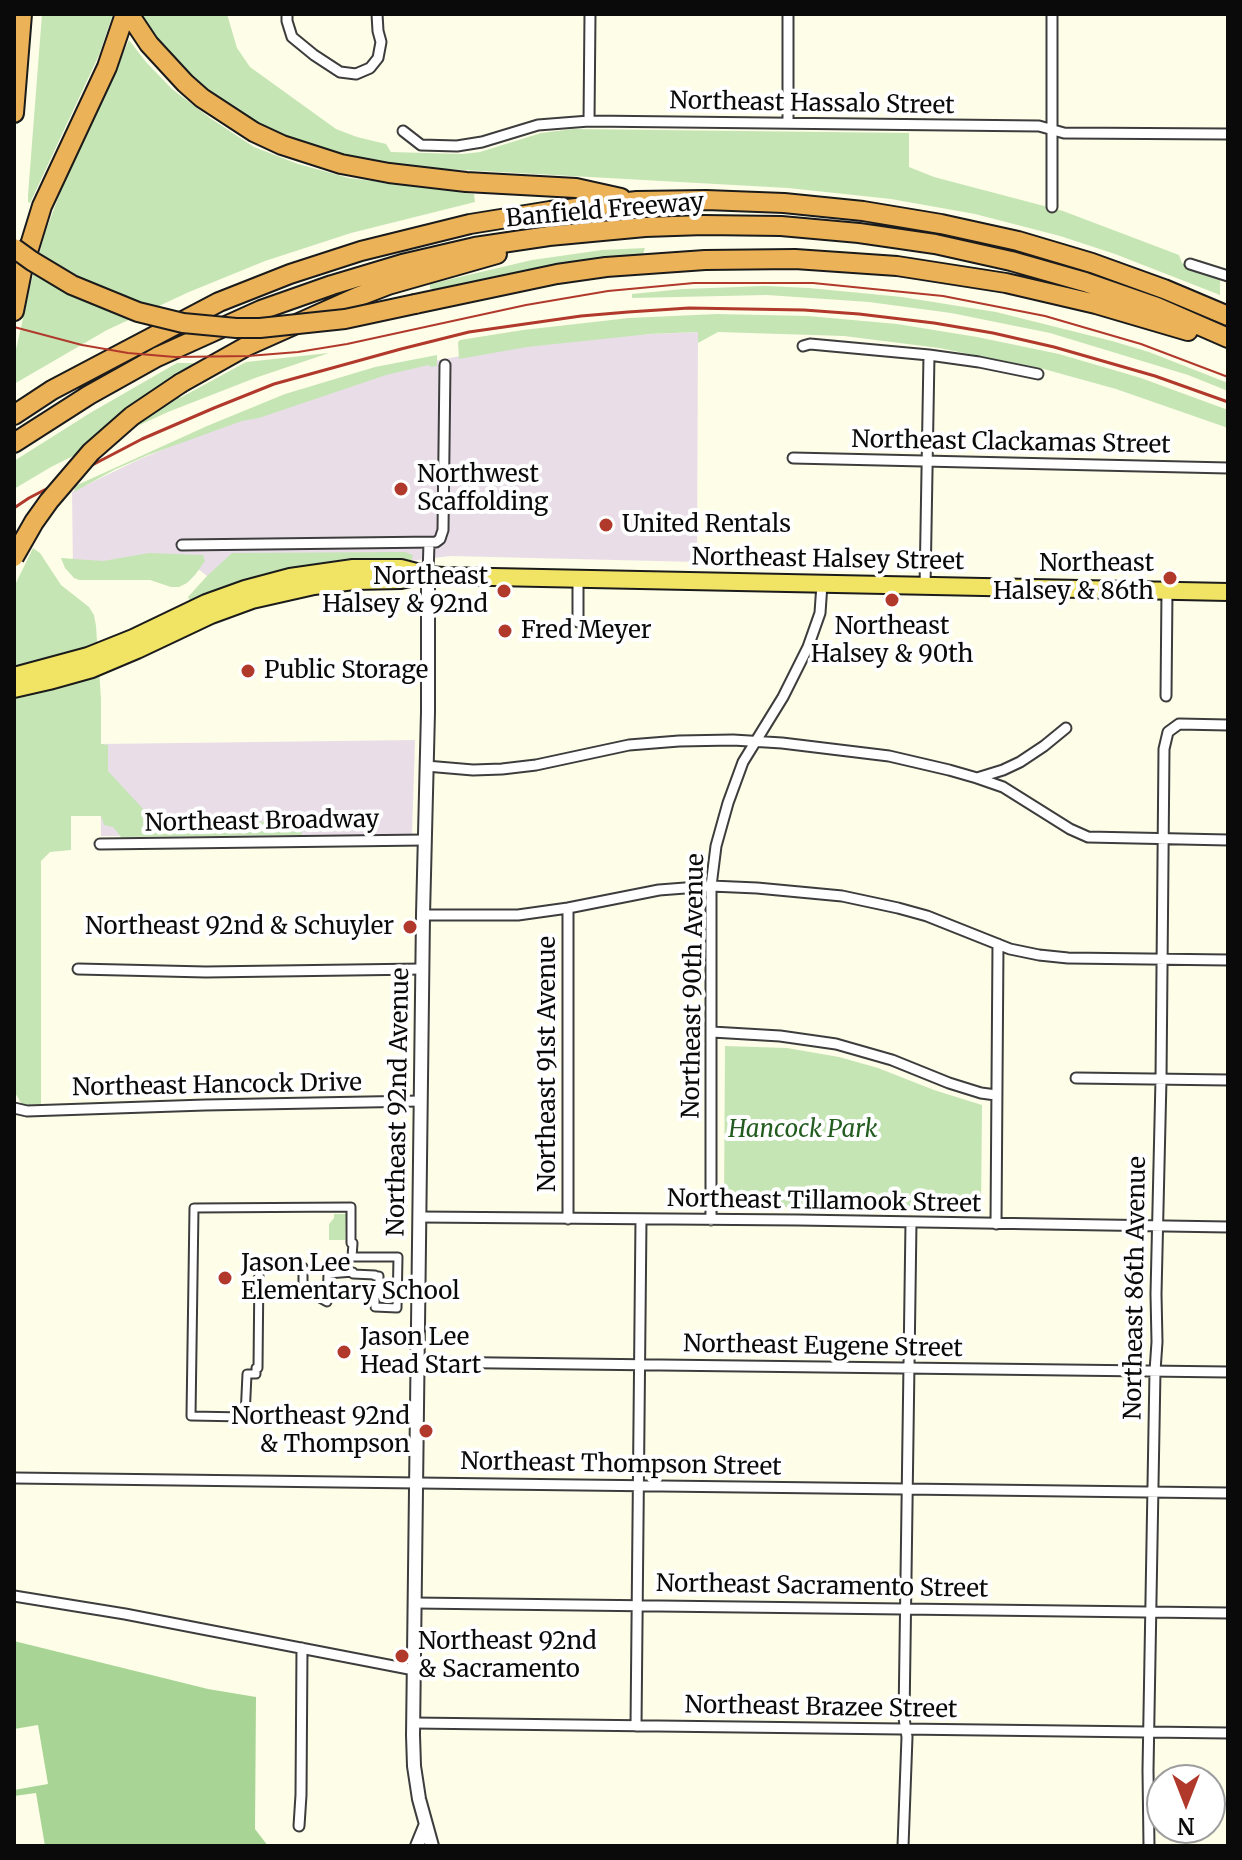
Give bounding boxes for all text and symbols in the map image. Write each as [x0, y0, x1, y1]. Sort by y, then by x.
street label: Northeast Hassalo Street [669, 87, 955, 121]
street label: Banfield Freeway [505, 188, 705, 234]
street label: Northeast Clackamas Street [851, 426, 1171, 460]
place label: Northwest Scaffolding [417, 461, 548, 517]
marker: Northwest Scaffolding [392, 480, 410, 498]
place label: United Rentals [622, 511, 791, 539]
marker: United Rentals [597, 516, 615, 534]
street label: Northeast Halsey Street [691, 543, 965, 577]
place label: Northeast Halsey & 86th [993, 550, 1154, 606]
place label: Northeast Halsey & 92nd [322, 563, 488, 619]
marker: Northeast Halsey & 86th [1161, 569, 1179, 587]
marker: Northeast Halsey & 92nd [495, 582, 513, 600]
marker: Northeast Halsey & 90th [883, 591, 901, 609]
place label: Northeast Halsey & 90th [811, 613, 973, 669]
place label: Fred Meyer [521, 617, 651, 645]
marker: Fred Meyer [496, 622, 514, 640]
place label: Public Storage [264, 657, 428, 685]
marker: Public Storage [239, 662, 257, 680]
street label: Northeast Broadway [144, 806, 380, 838]
street label: Northeast 90th Avenue [677, 853, 711, 1119]
place label: Northeast 92nd & Schuyler [85, 913, 394, 941]
marker: Northeast 92nd & Schuyler [401, 918, 419, 936]
street label: Northeast 91st Avenue [534, 936, 562, 1192]
street label: Northeast 92nd Avenue [382, 967, 416, 1237]
street label: Northeast Hancock Drive [72, 1069, 362, 1103]
park label: Hancock Park [728, 1116, 878, 1144]
street label: Northeast 86th Avenue [1119, 1156, 1153, 1420]
street label: Northeast Tillamook Street [667, 1185, 981, 1219]
place label: Jason Lee Elementary School [241, 1250, 460, 1306]
marker: Jason Lee Elementary School [216, 1269, 234, 1287]
place label: Jason Lee Head Start [360, 1324, 481, 1380]
street label: Northeast Eugene Street [683, 1330, 963, 1364]
marker: Jason Lee Head Start [335, 1343, 353, 1361]
place label: Northeast 92nd & Thompson [231, 1403, 410, 1459]
marker: Northeast 92nd & Thompson [417, 1422, 435, 1440]
street label: Northeast Thompson Street [460, 1448, 782, 1482]
street label: Northeast Sacramento Street [655, 1570, 989, 1604]
place label: Northeast 92nd & Sacramento [418, 1628, 597, 1684]
marker: Northeast 92nd & Sacramento [393, 1647, 411, 1665]
street label: Northeast Brazee Street [684, 1691, 958, 1725]
north arrow [1146, 1764, 1226, 1844]
text: N [1177, 1812, 1195, 1840]

